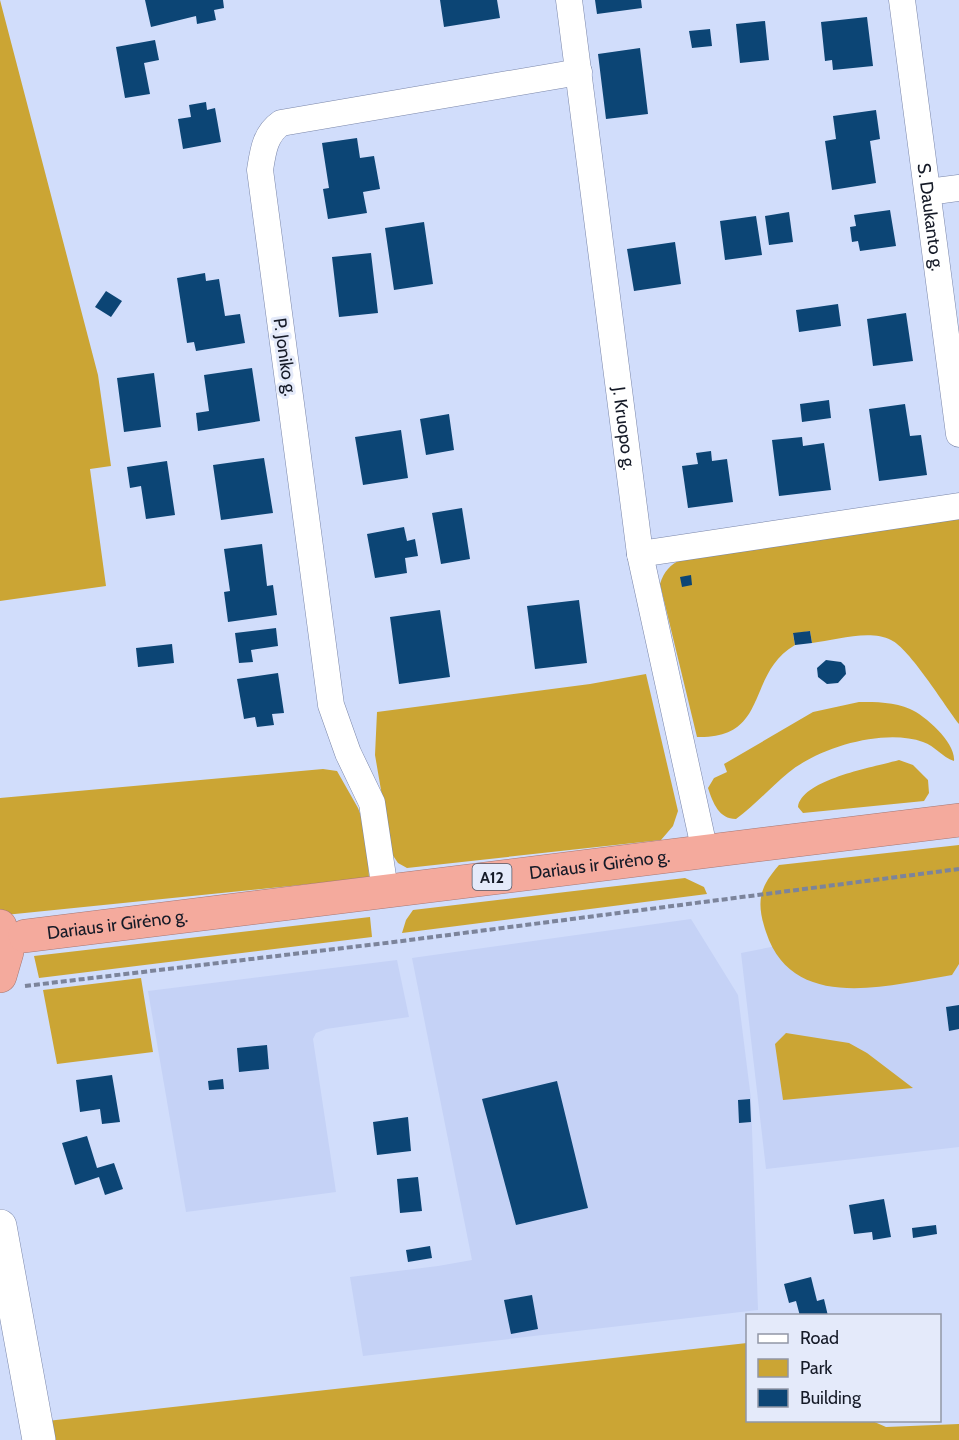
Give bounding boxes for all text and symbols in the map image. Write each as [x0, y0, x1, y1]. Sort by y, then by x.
street label: S. Daukanto g. [913, 162, 948, 272]
street label: P. Joniko g. [269, 316, 301, 398]
street label: J. Kruopo g. [608, 384, 640, 472]
street label: Dariaus ir Girėno g. [528, 845, 671, 884]
road number: A12 [472, 864, 512, 890]
street label: Dariaus ir Girėno g. [46, 905, 189, 944]
legend [746, 1314, 941, 1422]
text: Road [800, 1327, 839, 1349]
text: Park [800, 1357, 833, 1379]
text: Building [800, 1387, 862, 1409]

